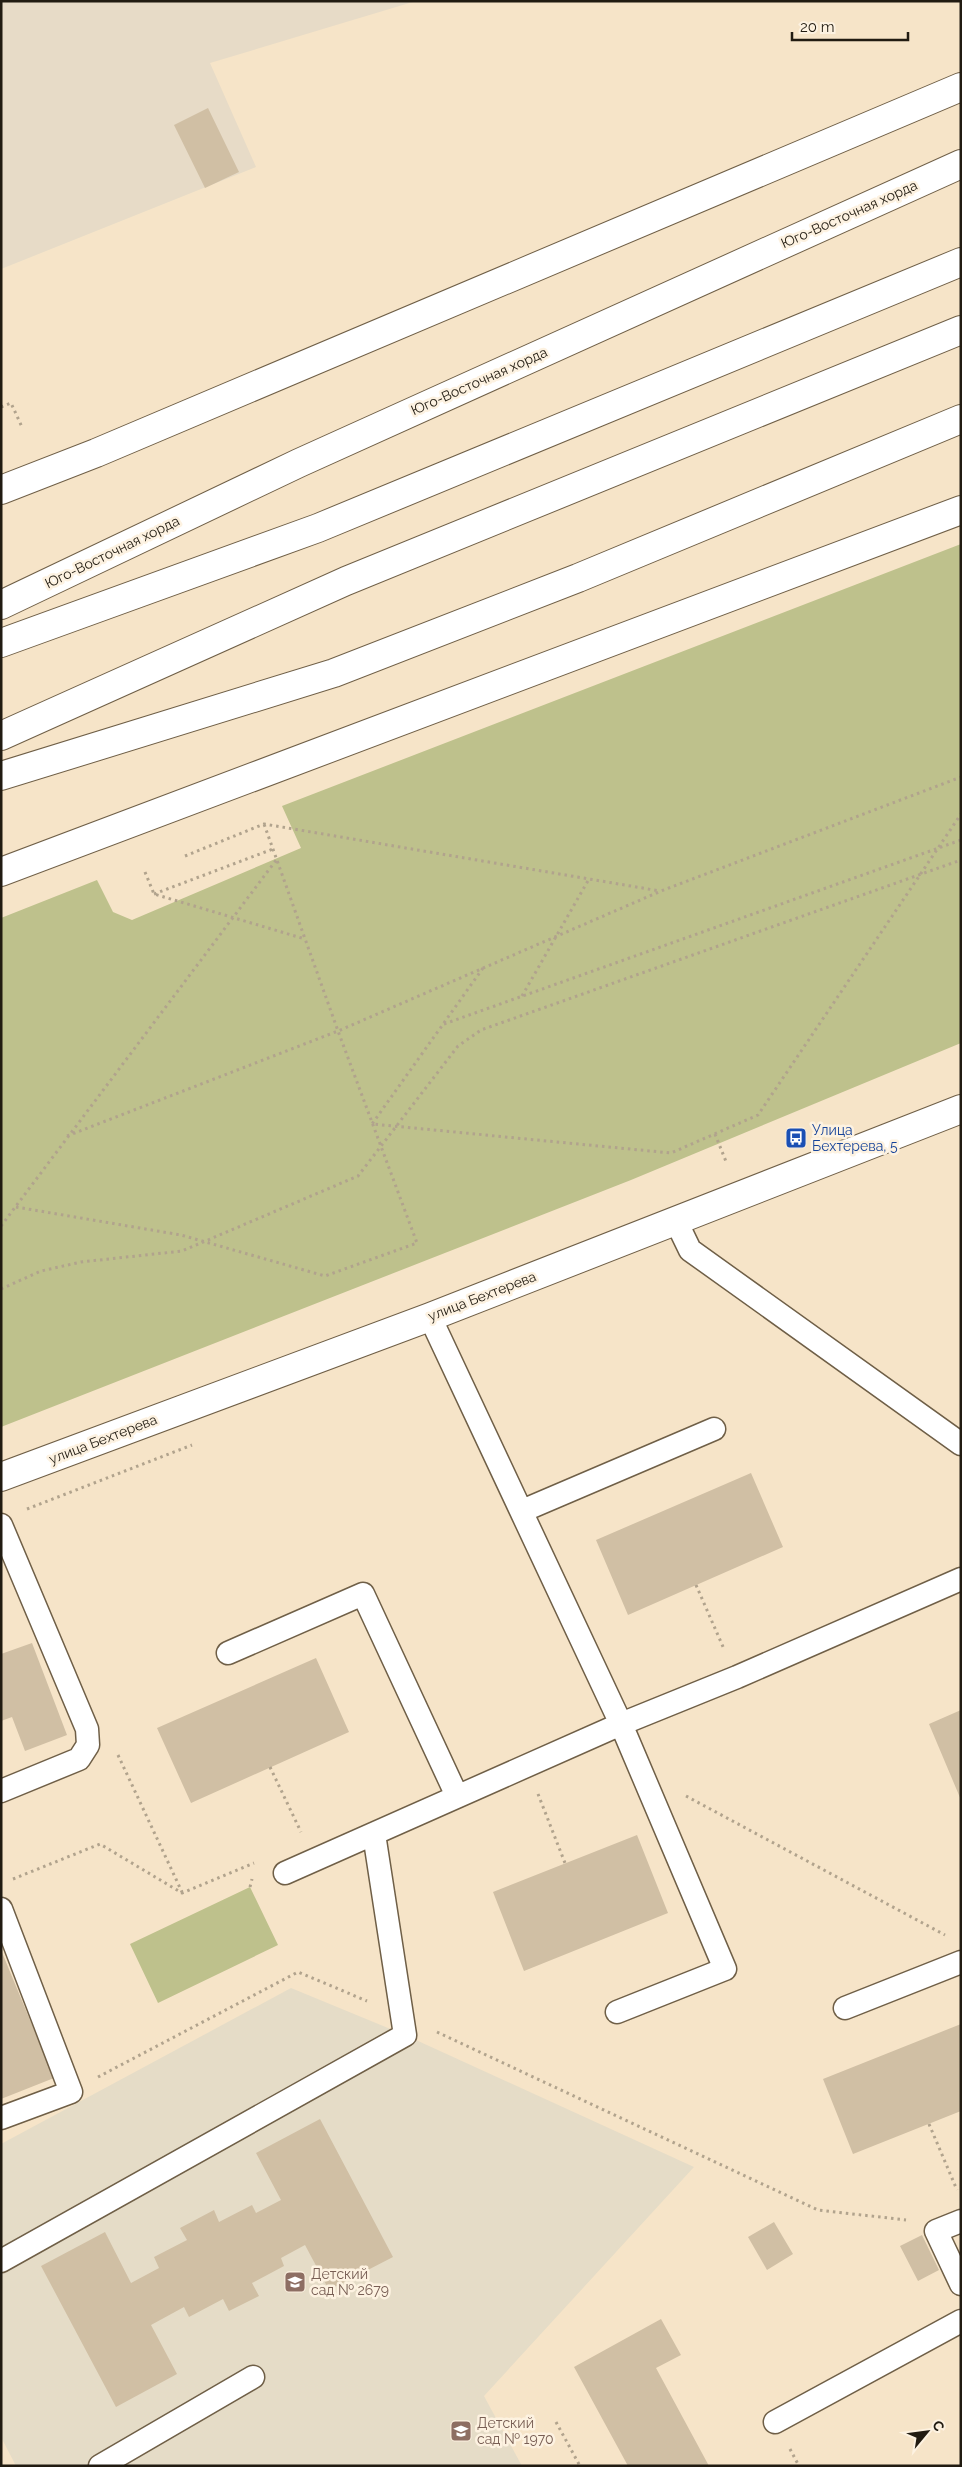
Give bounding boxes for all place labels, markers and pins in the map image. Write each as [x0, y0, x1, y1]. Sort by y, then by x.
place label: Улица Бехтерева, 5 [812, 1122, 898, 1154]
bus stop icon: Улица Бехтерева, 5 [784, 1126, 808, 1150]
place label: Детский сад № 2679 [311, 2266, 389, 2298]
school or university icon: Детский сад № 2679 [283, 2270, 307, 2294]
place label: Детский сад № 1970 [477, 2415, 554, 2447]
school or university icon: Детский сад № 1970 [449, 2419, 473, 2443]

